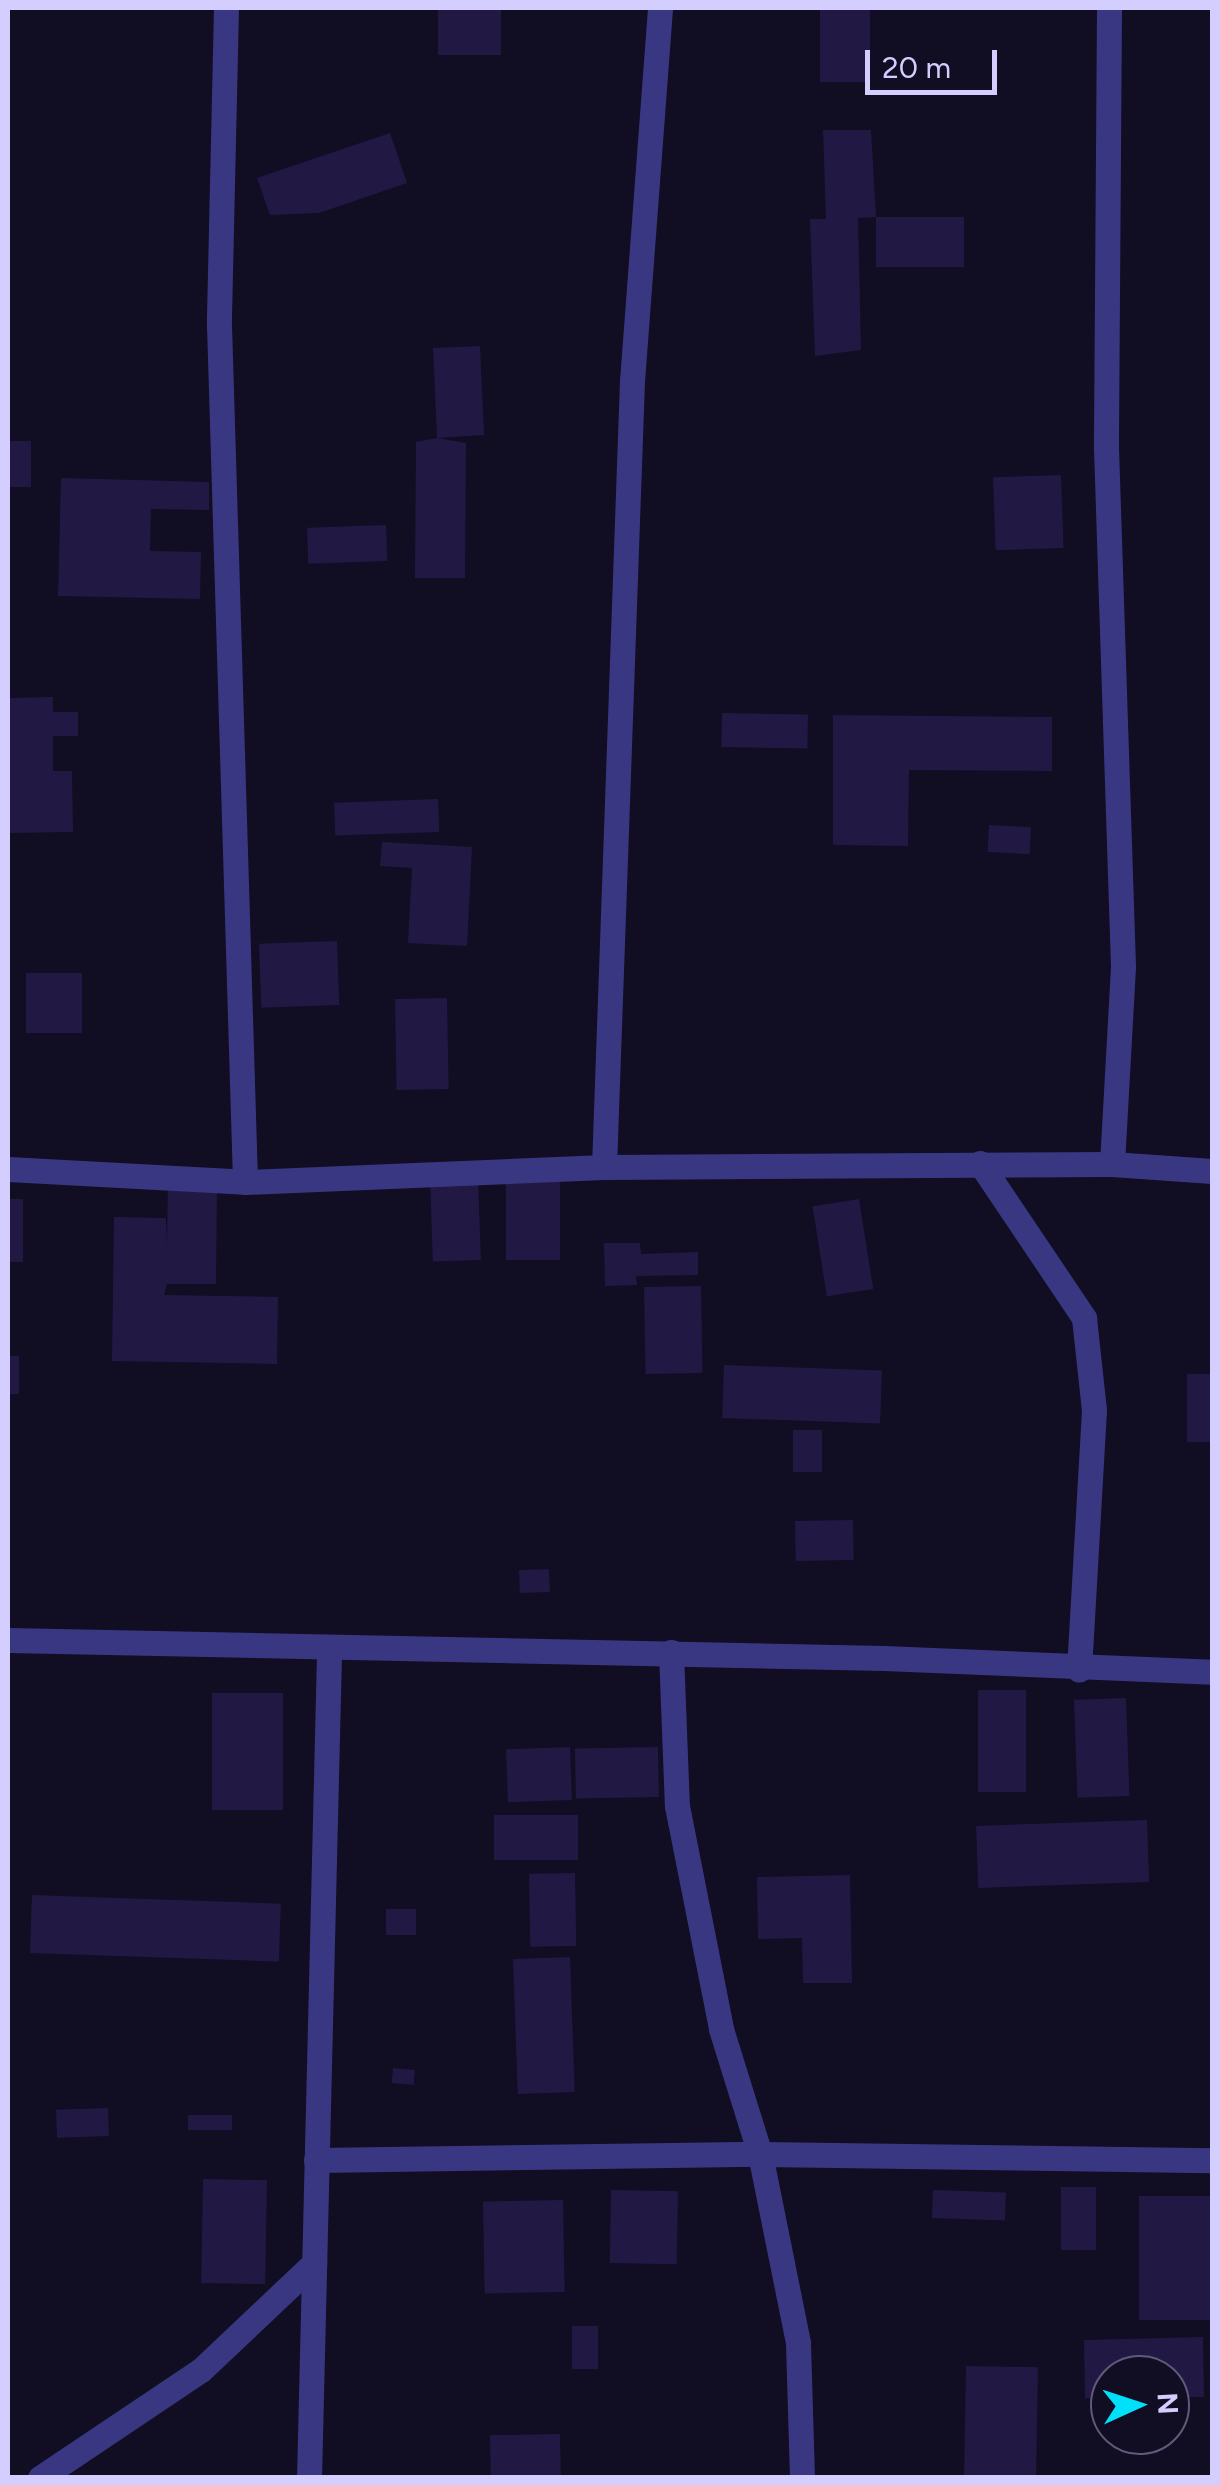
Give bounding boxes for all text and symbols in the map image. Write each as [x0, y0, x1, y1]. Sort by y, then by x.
scale bar [870, 30, 1002, 92]
text: 20 m [882, 49, 951, 86]
north arrow [1090, 2355, 1190, 2455]
text: N [1150, 2392, 1186, 2415]

